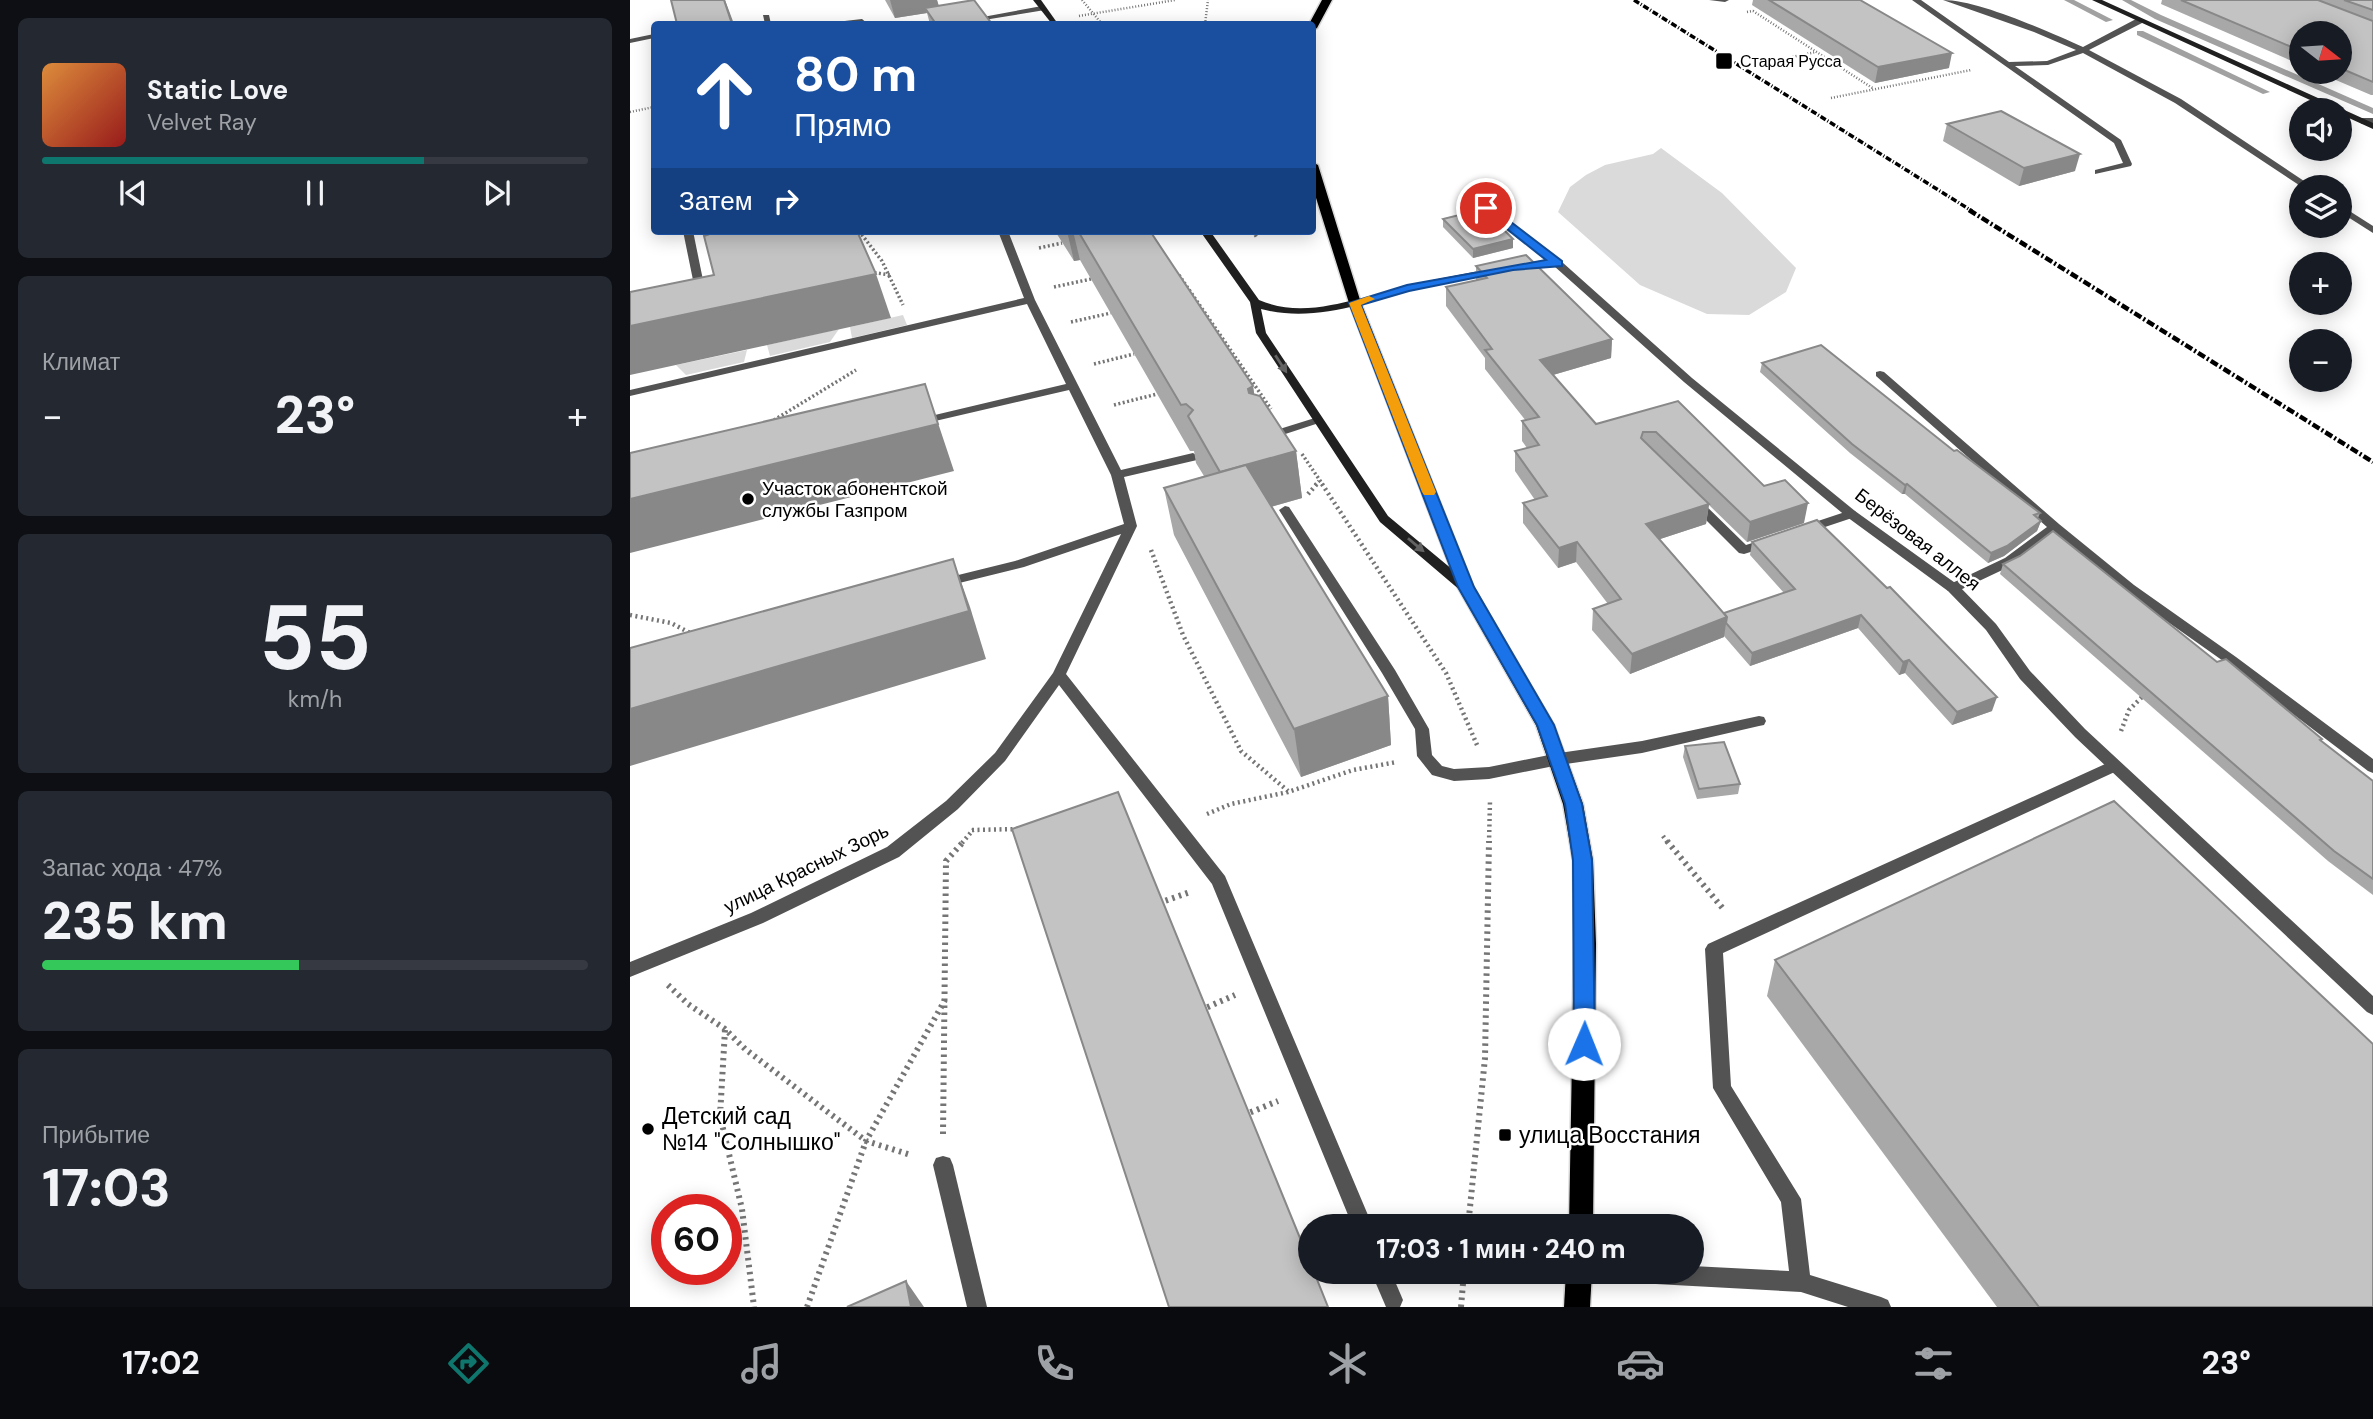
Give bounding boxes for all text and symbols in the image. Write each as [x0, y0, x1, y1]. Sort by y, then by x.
north arrow [2289, 21, 2352, 84]
map controls [2289, 21, 2352, 392]
text: 80 m [794, 42, 917, 106]
icon: ahead [679, 49, 770, 140]
marker: Старая Русса [1714, 51, 1734, 71]
place label: Старая Русса [1740, 51, 1842, 72]
text: Static Love [147, 73, 288, 107]
button: sound [2289, 98, 2352, 161]
text: Прямо [794, 104, 892, 146]
text: Velvet Ray [147, 107, 257, 137]
icon: previous [114, 174, 152, 212]
icon: pause [296, 174, 334, 212]
icon: next [478, 174, 516, 212]
button: layers [2289, 175, 2352, 238]
pin [1456, 178, 1516, 238]
icon: right [767, 182, 805, 220]
text: Затем [679, 184, 753, 218]
icon: arrive [1467, 189, 1505, 227]
button: + [2289, 252, 2352, 315]
button: − [2289, 329, 2352, 392]
text: Климат [42, 347, 120, 377]
one-way arrow [1274, 355, 1287, 374]
text: 23° [275, 381, 355, 449]
text: − [42, 391, 63, 441]
text: + [567, 391, 588, 441]
place label: Участок абонентской службы Газпром [762, 476, 948, 523]
street label: Берёзовая аллея [1850, 483, 1986, 596]
marker: Участок абонентской службы Газпром [740, 491, 756, 507]
one-way arrow [1407, 538, 1425, 553]
text: 55 [258, 579, 372, 697]
text: km/h [288, 684, 342, 714]
street label: улица Красных Зорь [720, 818, 893, 919]
text: Запас хода · 47% [42, 853, 222, 883]
text: 235 km [42, 887, 228, 955]
position arrow [1547, 1007, 1621, 1081]
place label: Детский сад №14 "Солнышко" [662, 1101, 840, 1157]
text: Прибытие [42, 1120, 150, 1150]
place label: улица Восстания [1519, 1120, 1701, 1150]
marker: Детский сад №14 "Солнышко" [640, 1121, 656, 1137]
marker: улица Восстания [1497, 1127, 1513, 1143]
text: 17:03 [42, 1154, 171, 1222]
speed limit sign: 60 [651, 1194, 742, 1285]
text: 17:03 · 1 мин · 240 m [1376, 1232, 1626, 1266]
icon: directions [444, 1339, 493, 1388]
icon: music [737, 1339, 786, 1388]
icon: phone [1030, 1339, 1079, 1388]
icon: climate [1323, 1339, 1372, 1388]
icon: car [1616, 1339, 1665, 1388]
icon: filters [1909, 1339, 1958, 1388]
text: 17:02 [122, 1342, 200, 1384]
text: 23° [2202, 1342, 2251, 1384]

